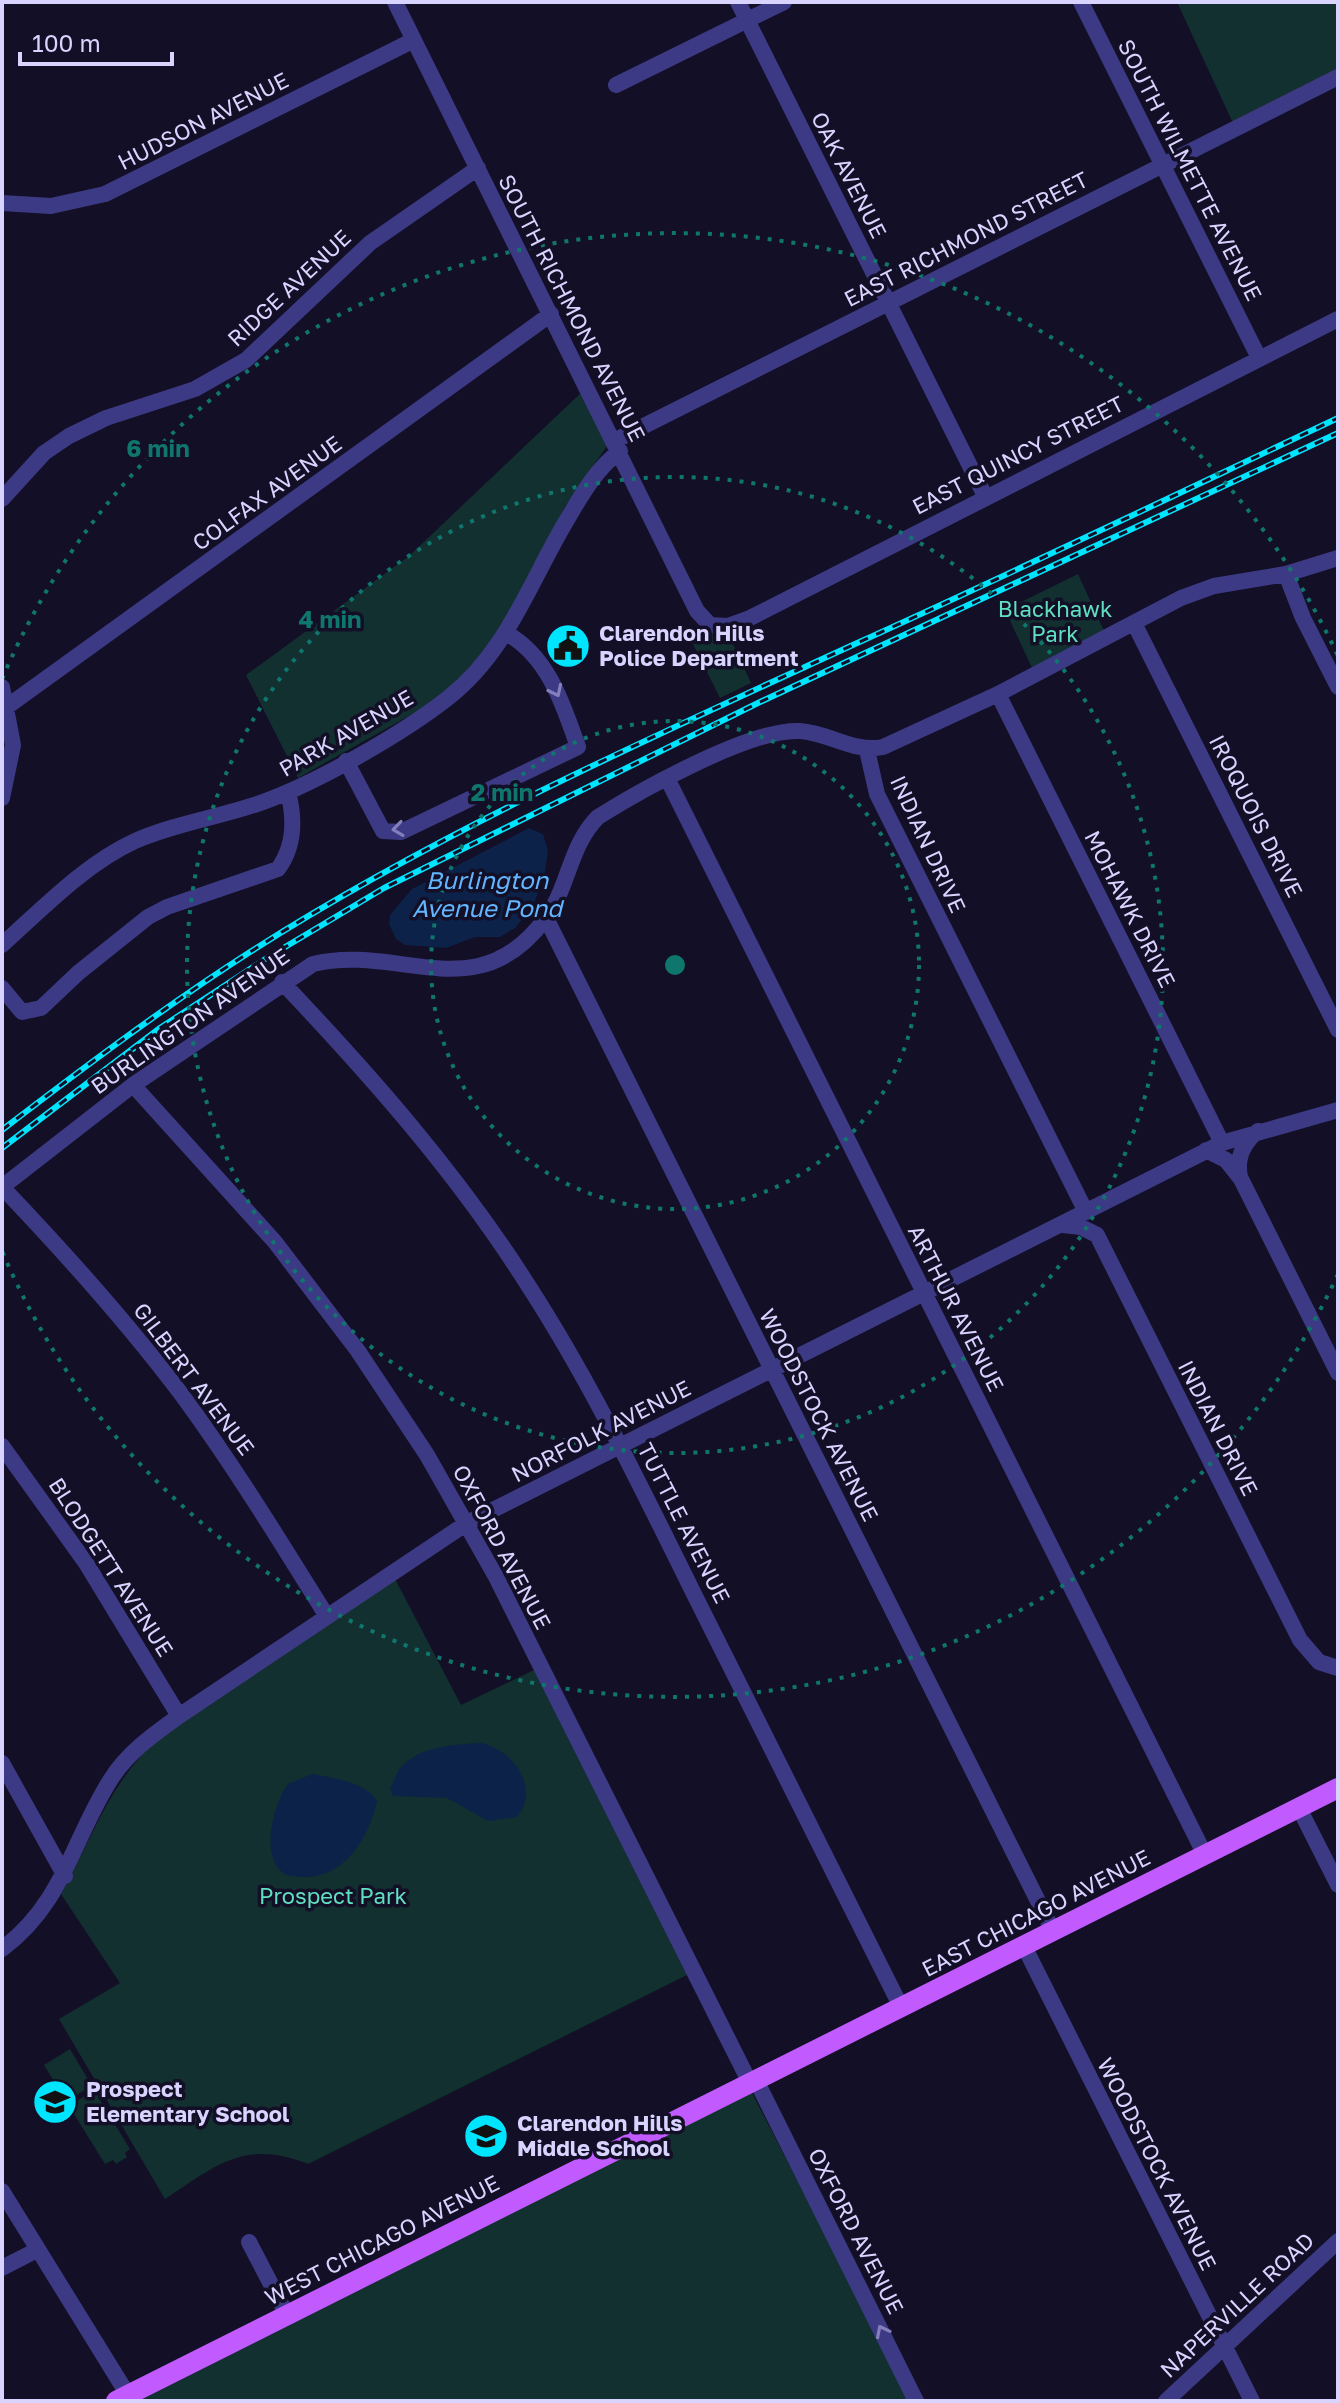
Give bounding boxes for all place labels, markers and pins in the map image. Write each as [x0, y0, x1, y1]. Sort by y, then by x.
place label: Clarendon Hills Police Department [599, 619, 799, 671]
public building icon: Clarendon Hills Police Department [544, 622, 592, 670]
centre of rings [661, 951, 689, 979]
place label: Prospect Elementary School [86, 2075, 289, 2127]
school or university icon: Prospect Elementary School [31, 2078, 79, 2126]
place label: Clarendon Hills Middle School [517, 2109, 683, 2161]
school or university icon: Clarendon Hills Middle School [462, 2112, 510, 2160]

